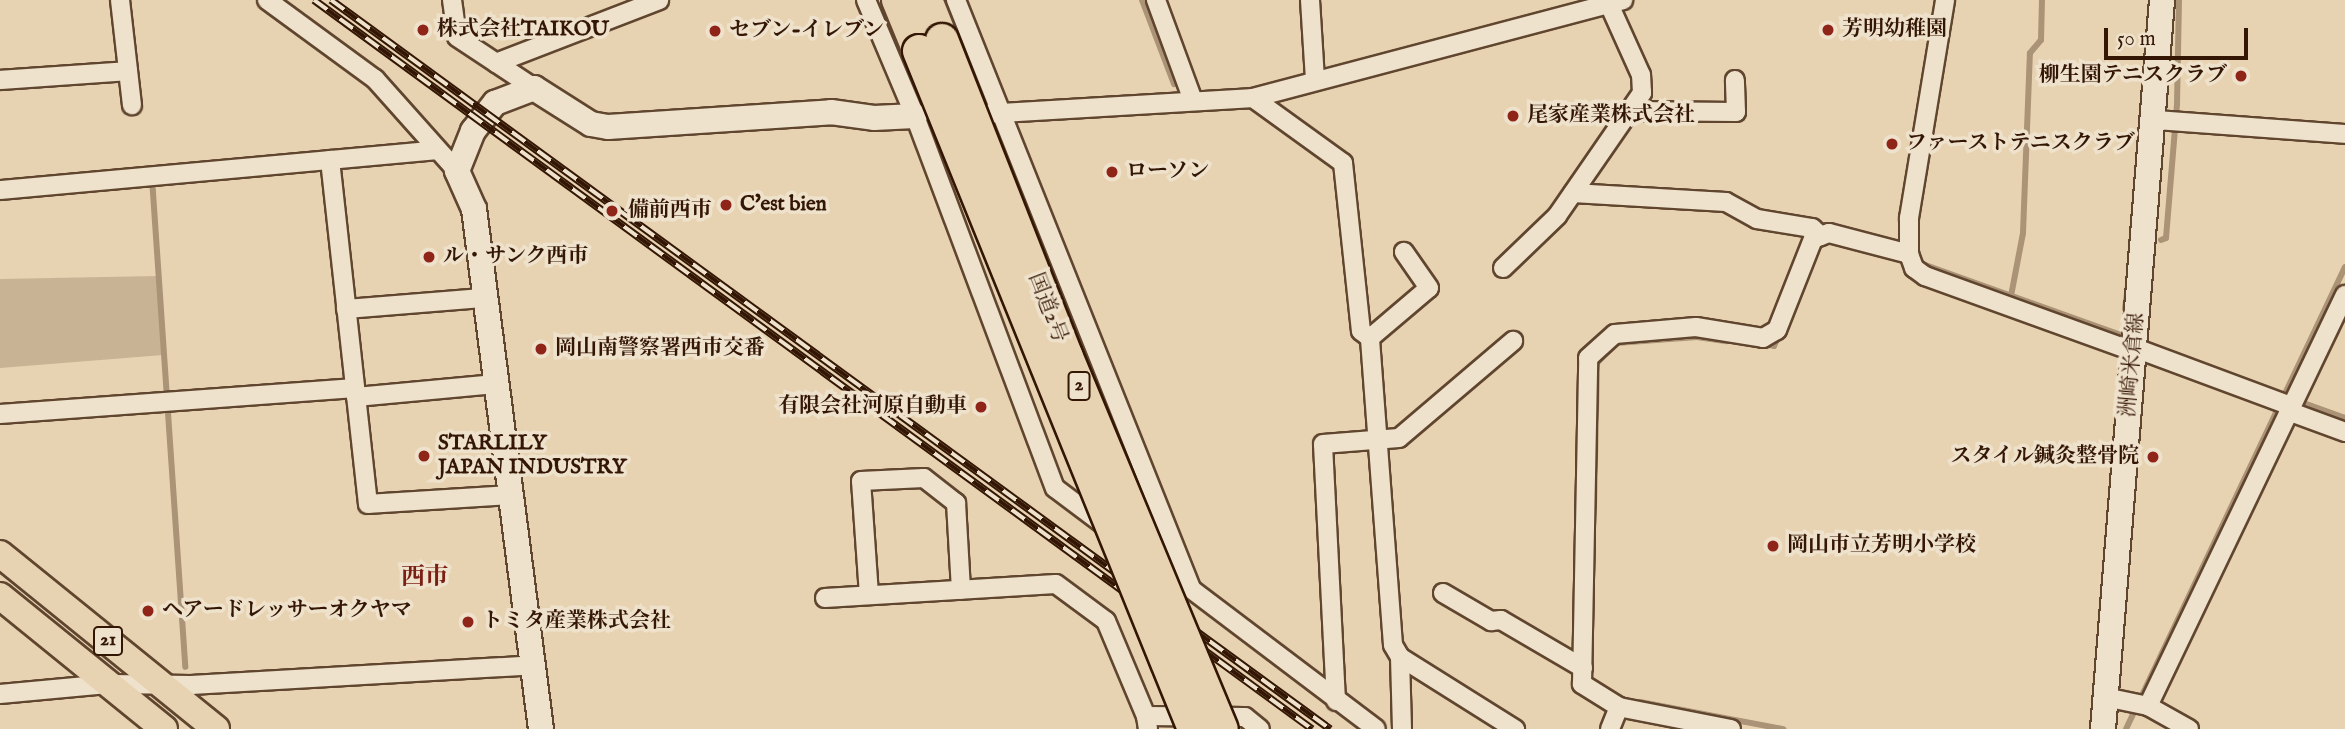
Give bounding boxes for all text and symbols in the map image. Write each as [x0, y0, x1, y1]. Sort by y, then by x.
scale bar [2107, 14, 2250, 58]
place label: 株式会社TAIKOU [437, 17, 609, 43]
place label: 芳明幼稚園 [1842, 17, 1947, 43]
place label: セブン-イレブン [729, 18, 886, 44]
marker: 株式会社TAIKOU [415, 22, 431, 38]
marker: 芳明幼稚園 [1820, 22, 1836, 38]
marker: セブン-イレブン [707, 23, 723, 39]
text: 50 m [2117, 26, 2156, 53]
place label: 柳生園テニスクラブ [2038, 63, 2227, 89]
marker: 柳生園テニスクラブ [2233, 68, 2249, 84]
place label: 尾家産業株式会社 [1527, 103, 1695, 129]
marker: 尾家産業株式会社 [1505, 108, 1521, 124]
place label: ファーストテニスクラブ [1906, 131, 2137, 157]
marker: ファーストテニスクラブ [1884, 136, 1900, 152]
place label: ローソン [1126, 159, 1210, 185]
marker: ローソン [1104, 164, 1120, 180]
place label: C'est bien [740, 192, 827, 218]
marker: C'est bien [718, 197, 734, 213]
place label: 備前西市 [628, 198, 712, 224]
marker: 備前西市 [602, 201, 622, 221]
place label: ル・サンク西市 [443, 244, 590, 270]
marker: ル・サンク西市 [421, 249, 437, 265]
street label: 国道2号 [1022, 269, 1072, 347]
street label: 洲崎米倉線 [2116, 312, 2150, 418]
place label: 岡山南警察署西市交番 [555, 336, 765, 362]
marker: 岡山南警察署西市交番 [533, 341, 549, 357]
road number: 2 [1067, 370, 1091, 402]
place label: 有限会社河原自動車 [778, 394, 967, 420]
marker: 有限会社河原自動車 [973, 399, 989, 415]
place label: STARLILY JAPAN INDUSTRY [438, 431, 626, 481]
place label: スタイル鍼灸整骨院 [1950, 444, 2139, 470]
marker: STARLILY JAPAN INDUSTRY [416, 448, 432, 464]
marker: スタイル鍼灸整骨院 [2145, 449, 2161, 465]
place label: 岡山市立芳明小学校 [1787, 533, 1976, 559]
marker: 岡山市立芳明小学校 [1765, 538, 1781, 554]
district label: 西市 [401, 564, 449, 592]
place label: ヘアードレッサーオクヤマ [162, 598, 413, 624]
marker: ヘアードレッサーオクヤマ [140, 603, 156, 619]
place label: トミタ産業株式会社 [482, 609, 671, 635]
marker: トミタ産業株式会社 [460, 614, 476, 630]
road number: 21 [92, 626, 124, 656]

